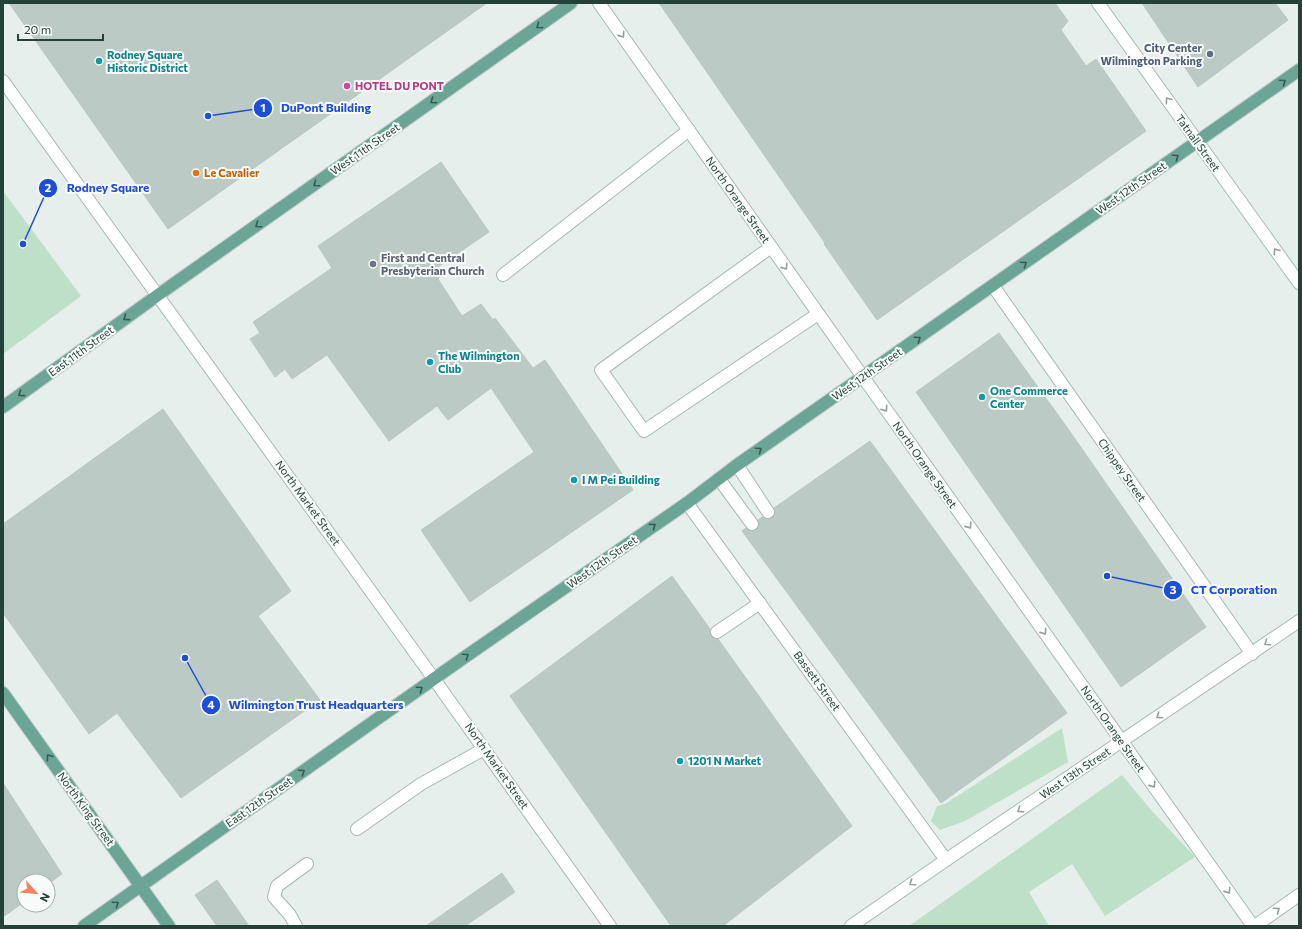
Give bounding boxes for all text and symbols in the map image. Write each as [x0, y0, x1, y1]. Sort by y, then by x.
scale bar [18, 16, 103, 42]
one-way arrow [536, 21, 543, 28]
text: 20 m [24, 22, 51, 36]
one-way arrow [617, 31, 625, 38]
place label: City Center Wilmington Parking [1100, 41, 1202, 67]
place label: Rodney Square Historic District [107, 48, 188, 74]
marker: City Center Wilmington Parking [1205, 49, 1215, 59]
marker: Rodney Square Historic District [94, 56, 104, 66]
place label: HOTEL DU PONT [355, 79, 444, 92]
one-way arrow [1278, 80, 1285, 87]
marker: HOTEL DU PONT [342, 81, 352, 91]
callout: DuPont Building [253, 96, 379, 120]
one-way arrow [430, 96, 437, 104]
one-way arrow [1165, 97, 1173, 104]
text: 1 [260, 100, 266, 114]
text: DuPont Building [281, 100, 371, 114]
street label: Tatnall Street [1173, 112, 1224, 174]
street label: West 11th Street [328, 120, 402, 177]
street label: North Orange Street [704, 154, 773, 246]
one-way arrow [1172, 154, 1179, 162]
street label: West 12th Street [1093, 158, 1169, 217]
place label: Le Cavalier [204, 166, 260, 179]
marker: Le Cavalier [191, 168, 201, 178]
callout: Rodney Square [38, 176, 157, 200]
one-way arrow [313, 179, 320, 186]
text: 2 [45, 180, 52, 194]
text: Rodney Square [67, 180, 149, 194]
one-way arrow [256, 220, 263, 227]
one-way arrow [1274, 249, 1281, 256]
place label: First and Central Presbyterian Church [381, 251, 484, 277]
marker: First and Central Presbyterian Church [368, 259, 378, 269]
one-way arrow [1020, 261, 1027, 269]
one-way arrow [780, 263, 788, 270]
one-way arrow [124, 314, 131, 321]
street label: East 11th Street [46, 322, 116, 379]
one-way arrow [913, 336, 920, 343]
street label: West 12th Street [829, 344, 905, 403]
place label: The Wilmington Club [438, 349, 520, 375]
marker: The Wilmington Club [425, 357, 435, 367]
place label: One Commerce Center [990, 384, 1068, 410]
one-way arrow [18, 389, 25, 397]
marker: One Commerce Center [977, 392, 987, 402]
one-way arrow [880, 404, 887, 411]
street label: North Orange Street [891, 419, 960, 511]
street label: Chippey Street [1096, 436, 1149, 504]
one-way arrow [755, 447, 762, 455]
street label: North Market Street [273, 458, 344, 548]
place label: I M Pei Building [582, 473, 660, 486]
marker: I M Pei Building [569, 475, 579, 485]
one-way arrow [964, 522, 972, 529]
one-way arrow [649, 524, 656, 531]
street label: West 12th Street [564, 532, 640, 591]
callout: CT Corporation [1163, 578, 1285, 602]
text: 3 [1170, 582, 1177, 596]
text: CT Corporation [1191, 582, 1277, 596]
one-way arrow [1039, 628, 1047, 635]
one-way arrow [1264, 638, 1271, 646]
street label: Bassett Street [791, 648, 844, 714]
one-way arrow [462, 653, 469, 661]
street label: North Orange Street [1079, 683, 1148, 775]
one-way arrow [415, 687, 422, 694]
callout: Wilmington Trust Headquarters [201, 693, 412, 717]
text: 4 [207, 697, 215, 711]
text: Wilmington Trust Headquarters [228, 697, 404, 711]
one-way arrow [1157, 711, 1164, 718]
street label: North Market Street [463, 720, 532, 812]
street label: West 13th Street [1037, 744, 1113, 801]
place label: 1201 N Market [688, 754, 762, 767]
one-way arrow [47, 755, 54, 762]
marker: 1201 N Market [675, 756, 685, 766]
street label: North King Street [55, 769, 118, 848]
one-way arrow [298, 769, 305, 777]
street label: East 12th Street [223, 773, 295, 829]
one-way arrow [1148, 780, 1155, 787]
one-way arrow [1017, 805, 1024, 813]
north arrow [16, 873, 56, 913]
one-way arrow [910, 878, 917, 885]
one-way arrow [1223, 886, 1230, 893]
text: N [38, 891, 53, 904]
one-way arrow [111, 902, 118, 909]
one-way arrow [1273, 907, 1280, 915]

